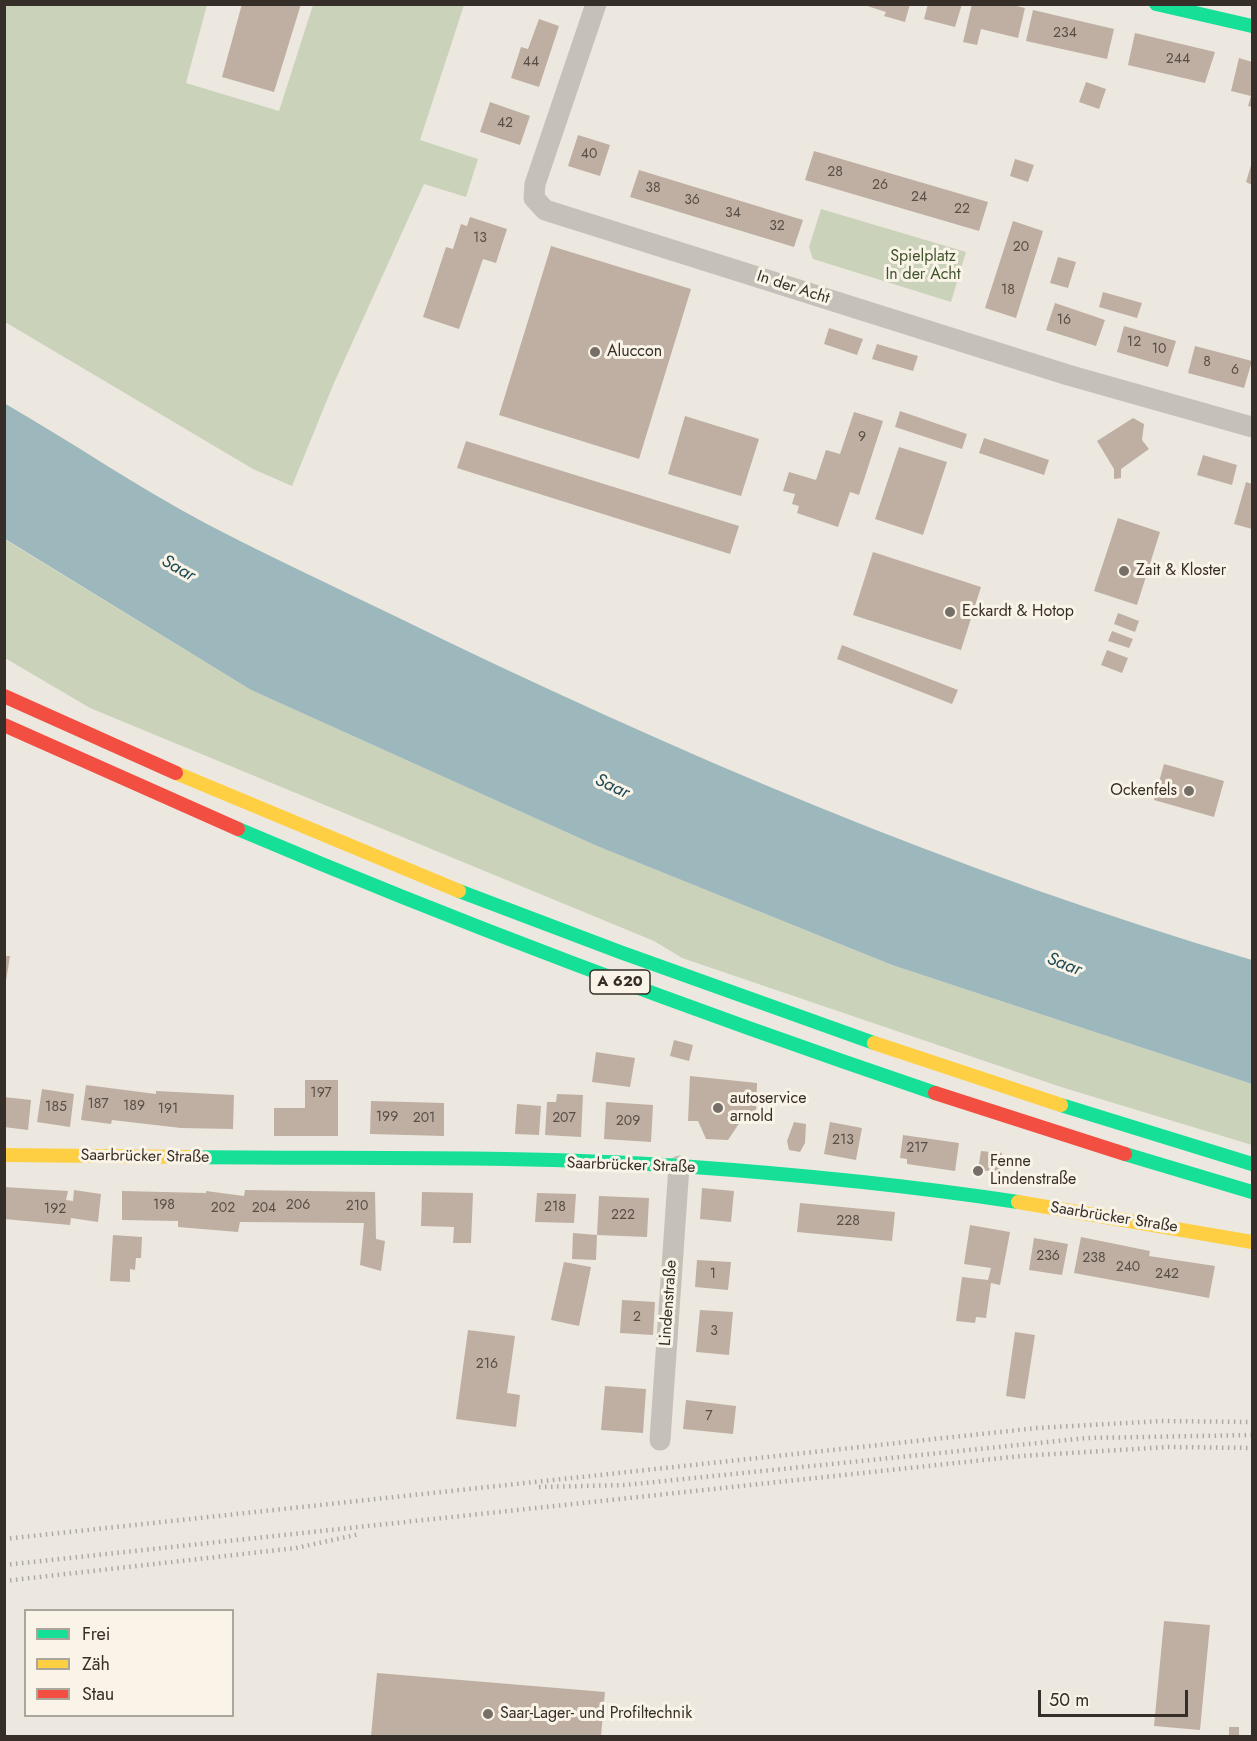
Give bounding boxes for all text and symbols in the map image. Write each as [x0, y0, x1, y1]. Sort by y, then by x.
house number: 234 [1053, 26, 1077, 42]
house number: 244 [1166, 52, 1190, 68]
house number: 44 [523, 55, 539, 71]
house number: 42 [497, 116, 513, 132]
house number: 40 [581, 147, 597, 163]
house number: 28 [827, 165, 843, 181]
house number: 26 [872, 178, 888, 194]
house number: 38 [645, 181, 661, 197]
house number: 24 [911, 190, 927, 206]
house number: 36 [684, 193, 700, 209]
house number: 22 [954, 202, 970, 218]
house number: 34 [725, 206, 741, 222]
house number: 32 [769, 219, 785, 235]
house number: 13 [473, 231, 487, 247]
house number: 20 [1013, 240, 1029, 256]
park label: Spielplatz In der Acht [885, 247, 961, 285]
street label: In der Acht [754, 267, 832, 309]
house number: 18 [1001, 283, 1015, 299]
house number: 16 [1057, 313, 1071, 329]
house number: 12 [1127, 335, 1141, 351]
place label: Aluccon [607, 342, 662, 362]
house number: 10 [1152, 342, 1166, 358]
marker: Aluccon [588, 345, 602, 359]
house number: 8 [1203, 355, 1211, 371]
house number: 6 [1231, 363, 1239, 379]
house number: 9 [858, 430, 866, 446]
water label: Saar [157, 551, 199, 587]
place label: Zait & Kloster [1136, 561, 1226, 581]
marker: Zait & Kloster [1117, 564, 1131, 578]
place label: Eckardt & Hotop [962, 602, 1074, 622]
marker: Eckardt & Hotop [943, 605, 957, 619]
water label: Saar [591, 770, 633, 804]
place label: Ockenfels [1110, 781, 1177, 801]
marker: Ockenfels [1182, 784, 1196, 798]
water label: Saar [1044, 949, 1084, 981]
road number: A 620 [590, 970, 650, 994]
house number: 197 [310, 1086, 332, 1102]
place label: autoservice arnold [730, 1089, 806, 1127]
house number: 187 [87, 1097, 109, 1113]
house number: 189 [123, 1099, 145, 1115]
house number: 185 [45, 1100, 67, 1116]
marker: autoservice arnold [711, 1101, 725, 1115]
house number: 191 [158, 1102, 178, 1118]
house number: 199 [376, 1110, 398, 1126]
house number: 201 [413, 1111, 435, 1127]
house number: 207 [552, 1111, 576, 1127]
house number: 209 [616, 1114, 640, 1130]
house number: 213 [832, 1133, 854, 1149]
house number: 217 [906, 1141, 928, 1157]
street label: Saarbrücker Straße [80, 1146, 210, 1168]
place label: Fenne Lindenstraße [990, 1152, 1076, 1190]
street label: Saarbrücker Straße [566, 1154, 696, 1178]
marker: Fenne Lindenstraße [971, 1164, 985, 1178]
house number: 198 [153, 1198, 175, 1214]
house number: 206 [286, 1198, 310, 1214]
street label: Saarbrücker Straße [1049, 1198, 1179, 1238]
house number: 210 [346, 1199, 368, 1215]
house number: 218 [544, 1200, 566, 1216]
house number: 202 [211, 1201, 235, 1217]
house number: 204 [252, 1201, 276, 1217]
house number: 192 [44, 1202, 66, 1218]
house number: 222 [611, 1208, 635, 1224]
house number: 228 [836, 1214, 860, 1230]
house number: 236 [1036, 1249, 1060, 1265]
house number: 238 [1082, 1251, 1106, 1267]
street label: Lindenstraße [656, 1259, 682, 1347]
house number: 240 [1116, 1260, 1140, 1276]
house number: 1 [710, 1267, 716, 1283]
house number: 242 [1155, 1267, 1179, 1283]
house number: 2 [633, 1310, 641, 1326]
house number: 3 [710, 1324, 718, 1340]
house number: 216 [476, 1357, 498, 1373]
house number: 7 [705, 1409, 713, 1425]
legend [24, 1609, 234, 1717]
text: Frei [82, 1621, 111, 1647]
text: Zäh [82, 1651, 110, 1677]
scale bar [1041, 1678, 1191, 1716]
text: Stau [82, 1681, 114, 1707]
text: 50 m [1049, 1687, 1089, 1713]
place label: Saar-Lager- und Profiltechnik [500, 1704, 692, 1724]
marker: Saar-Lager- und Profiltechnik [481, 1707, 495, 1721]

